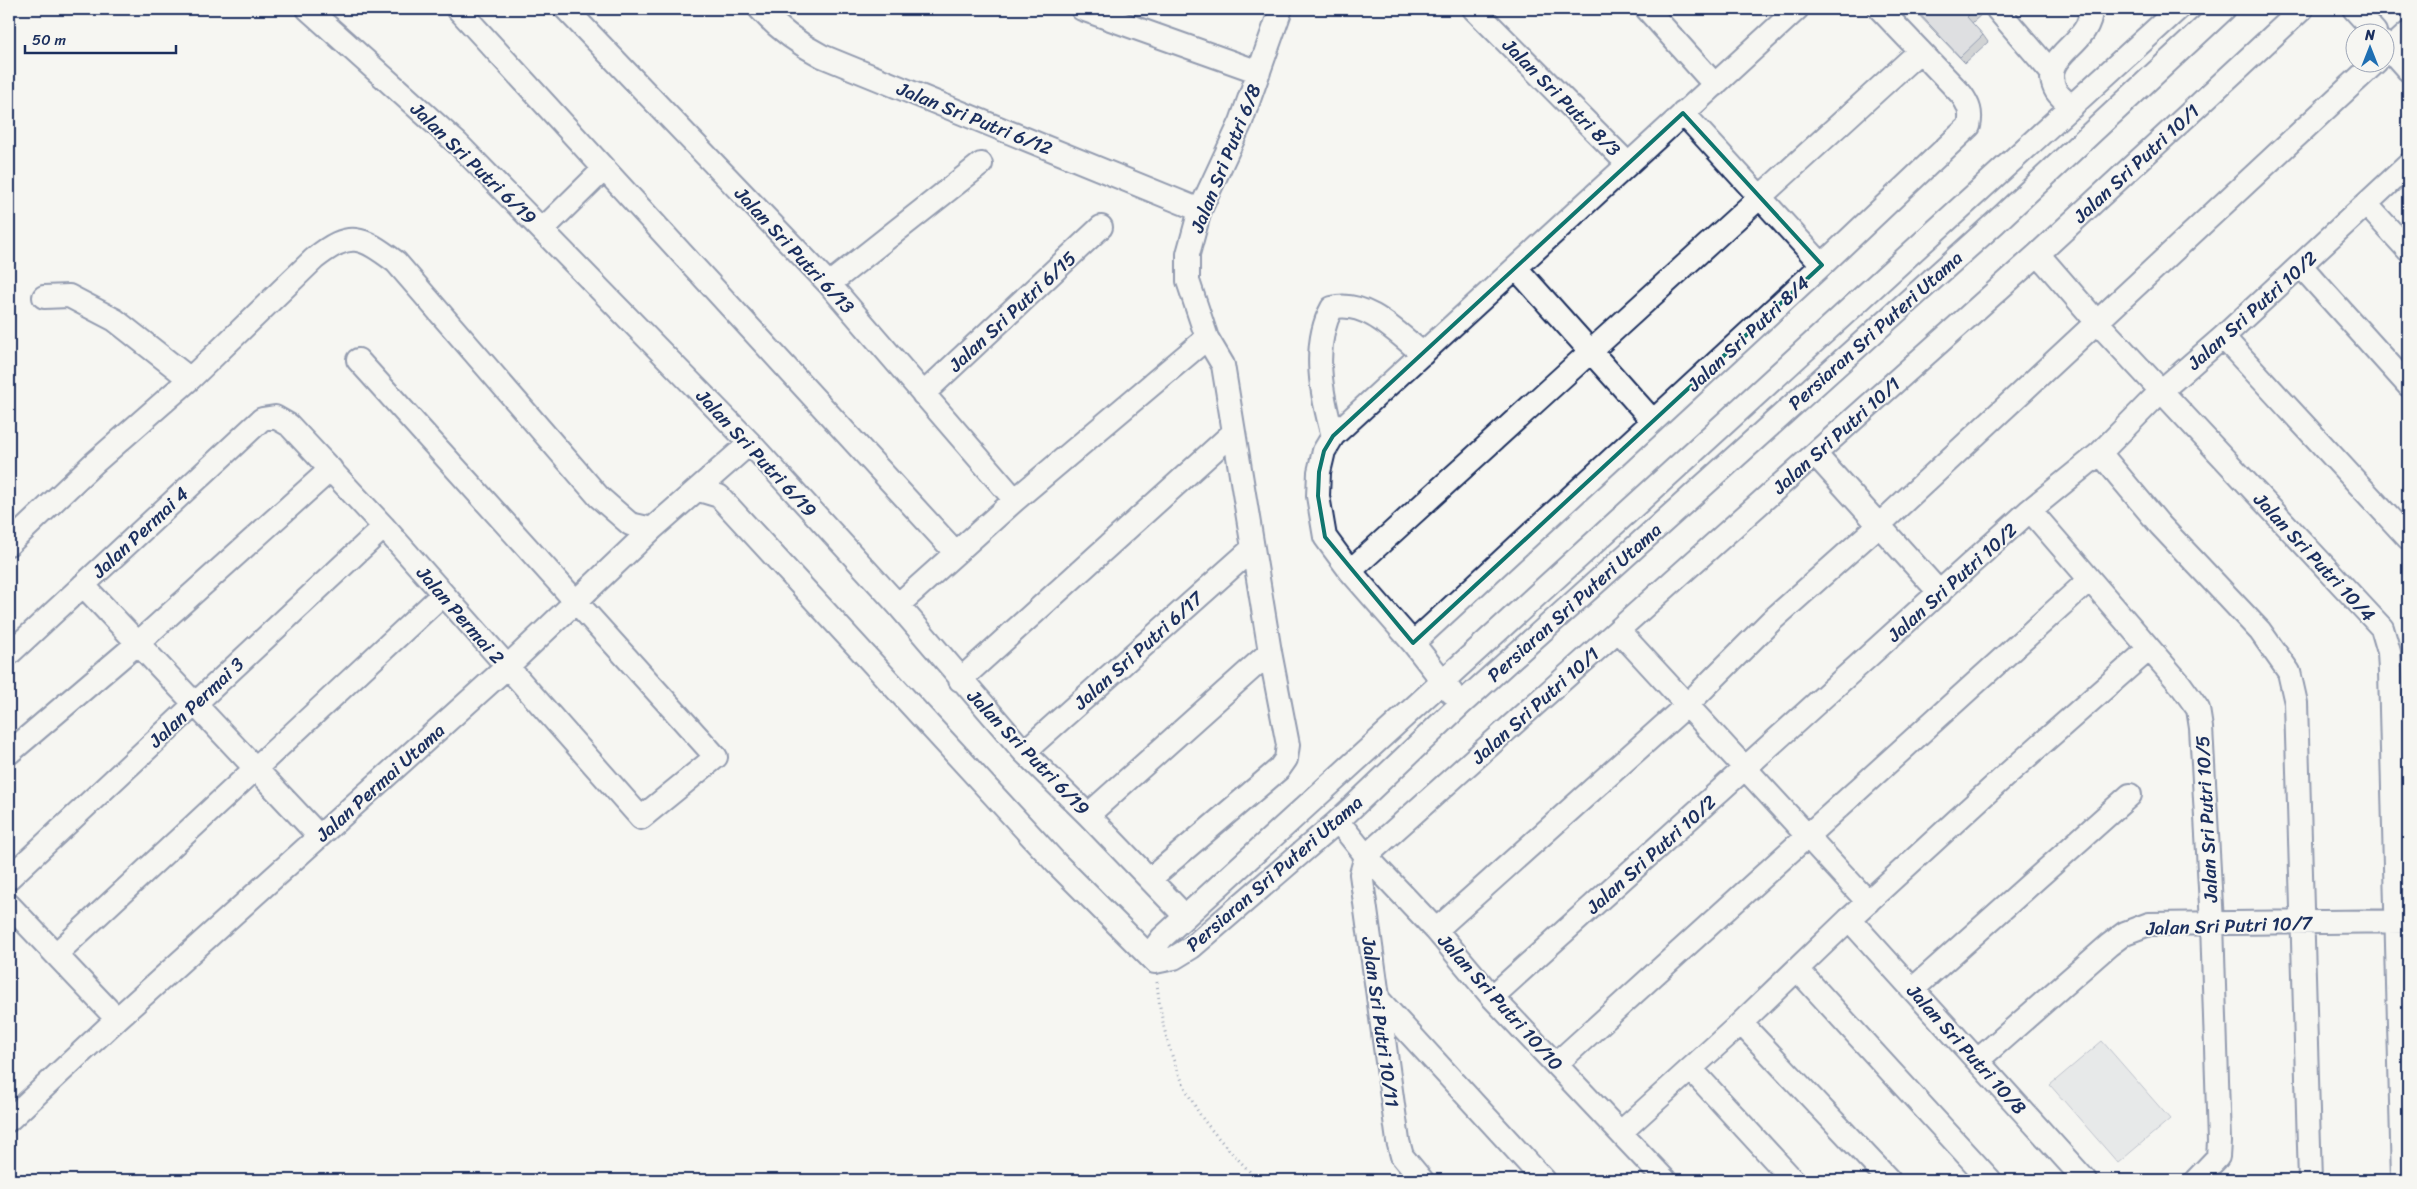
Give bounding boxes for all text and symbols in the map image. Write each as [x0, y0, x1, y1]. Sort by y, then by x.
scale bar [25, 22, 176, 54]
north arrow [2344, 22, 2394, 72]
text: N [2364, 23, 2375, 48]
text: 50 m [32, 27, 67, 53]
street label: Jalan Sri Putri 8/3 [1494, 29, 1629, 165]
street label: Jalan Sri Putri 6/12 [891, 72, 1058, 165]
street label: Jalan Sri Putri 6/8 [1180, 78, 1270, 238]
street label: Jalan Sri Putri 6/19 [402, 93, 545, 233]
street label: Jalan Sri Putri 10/1 [2065, 96, 2207, 232]
street label: Jalan Sri Putri 6/13 [726, 178, 863, 322]
street label: Jalan Sri Putri 6/15 [940, 242, 1085, 381]
street label: Persiaran Sri Puteri Utama [1780, 242, 1971, 418]
street label: Jalan Sri Putri 10/2 [2179, 242, 2325, 379]
street label: Jalan Sri Putri 8/4 [1678, 267, 1818, 400]
street label: Jalan Sri Putri 10/1 [1764, 368, 1908, 503]
street label: Jalan Sri Putri 6/19 [687, 381, 825, 525]
street label: Jalan Permai 4 [83, 478, 197, 587]
street label: Jalan Sri Putri 10/4 [2245, 484, 2384, 630]
street label: Persiaran Sri Puteri Utama [1479, 514, 1670, 690]
street label: Jalan Sri Putri 10/2 [1879, 514, 2025, 651]
street label: Jalan Permai 2 [408, 558, 513, 672]
street label: Jalan Sri Putri 6/17 [1065, 582, 1212, 719]
street label: Jalan Sri Putri 10/1 [1463, 638, 1607, 773]
street label: Jalan Permai 3 [140, 649, 252, 757]
street label: Jalan Sri Putri 6/19 [958, 681, 1098, 823]
street label: Jalan Permai Utama [307, 714, 453, 851]
street label: Jalan Sri Putri 10/5 [2186, 734, 2227, 904]
street label: Persiaran Sri Puteri Utama [1178, 786, 1371, 960]
street label: Jalan Sri Putri 10/2 [1578, 786, 1724, 923]
street label: Jalan Sri Putri 10/7 [2144, 906, 2314, 945]
street label: Jalan Sri Putri 10/10 [1429, 925, 1572, 1079]
street label: Jalan Sri Putri 10/11 [1352, 934, 1409, 1109]
street label: Jalan Sri Putri 10/8 [1898, 976, 2035, 1123]

